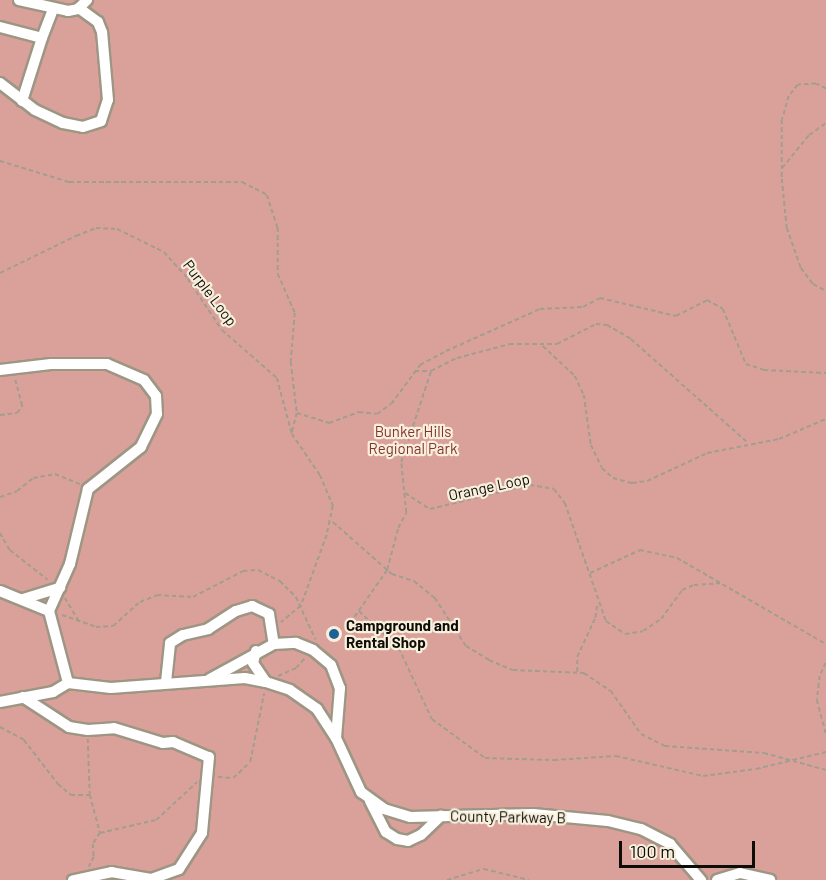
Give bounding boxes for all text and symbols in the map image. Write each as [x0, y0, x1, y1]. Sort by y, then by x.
street label: Purple Loop [179, 256, 241, 330]
park label: Bunker Hills Regional Park [369, 422, 457, 457]
street label: Orange Loop [447, 470, 531, 504]
place label: Campground and Rental Shop [346, 616, 459, 651]
marker: Campground and Rental Shop [327, 627, 341, 641]
street label: County Parkway B [450, 807, 566, 827]
scale bar [622, 829, 758, 867]
text: 100 m [630, 840, 675, 862]

